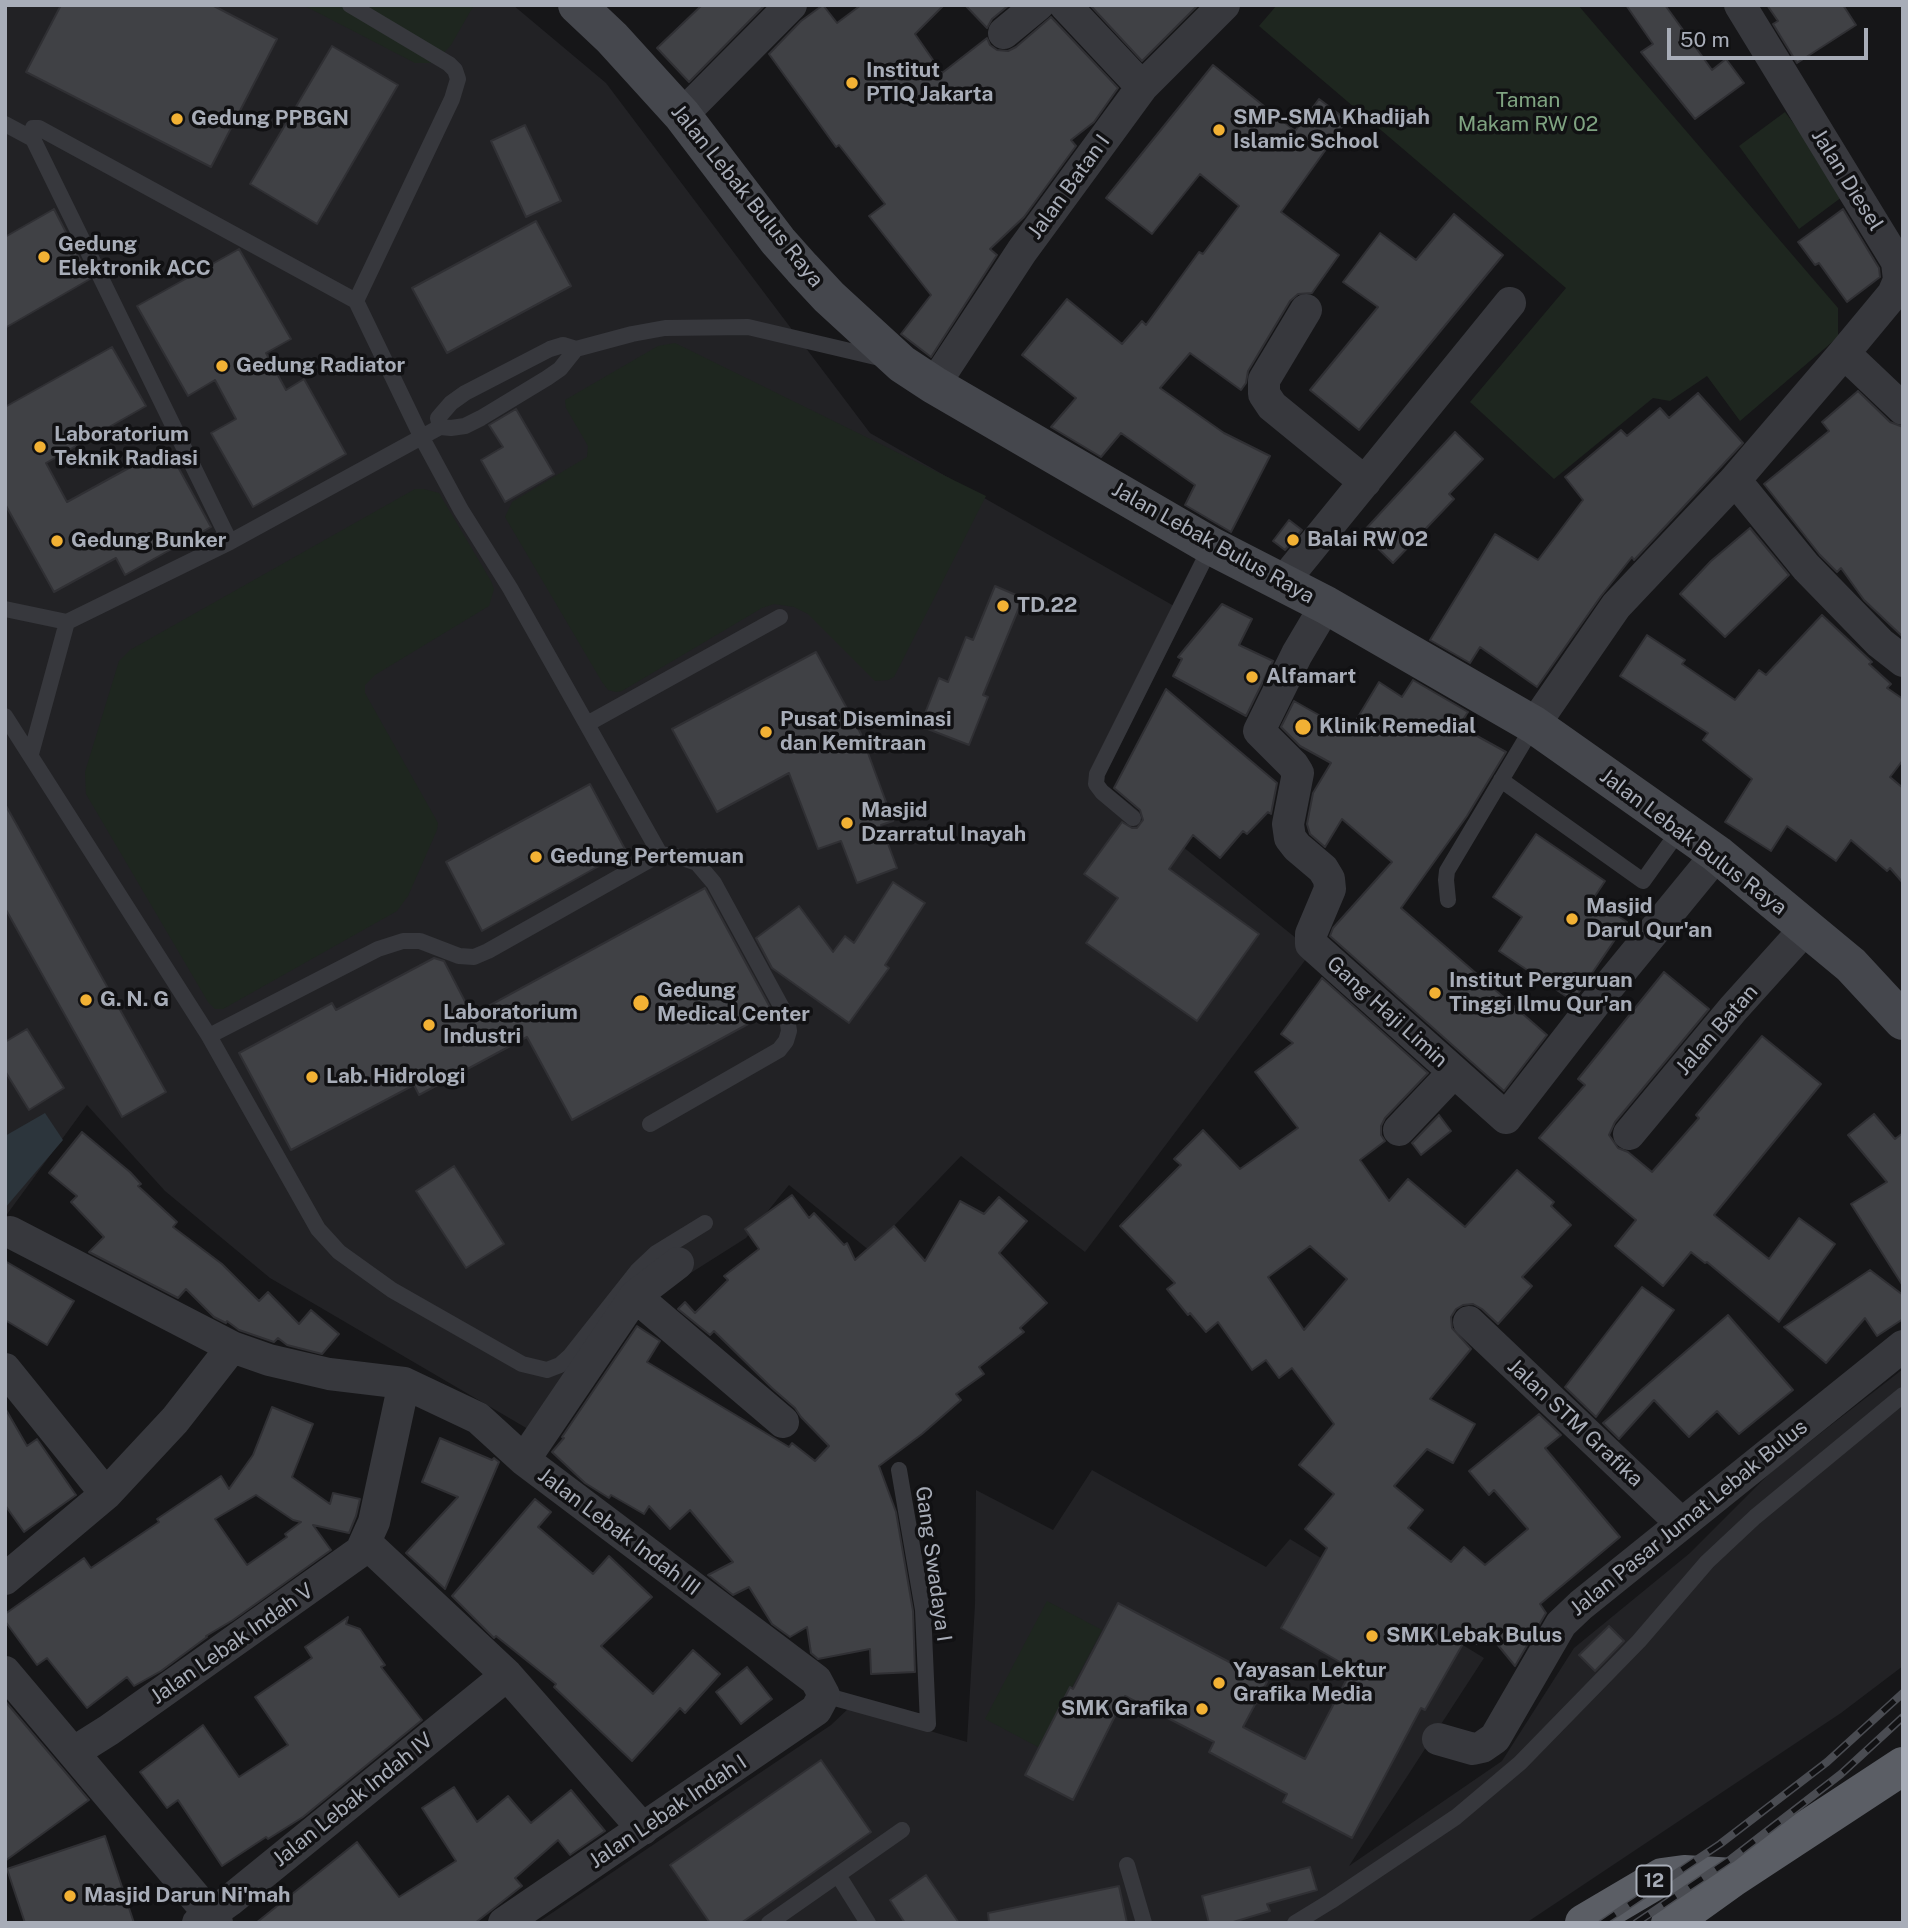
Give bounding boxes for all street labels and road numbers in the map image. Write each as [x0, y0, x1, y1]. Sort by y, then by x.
street label: Jalan Lebak Bulus Raya [666, 100, 828, 292]
street label: Jalan Diesel [1806, 124, 1888, 236]
street label: Jalan Batan I [1023, 130, 1115, 244]
street label: Jalan Lebak Bulus Raya [1107, 477, 1319, 609]
street label: Jalan Lebak Bulus Raya [1595, 763, 1791, 921]
street label: Gang Haji Limin [1321, 951, 1453, 1073]
street label: Jalan Batan [1671, 979, 1763, 1081]
street label: Jalan STM Grafika [1502, 1354, 1648, 1492]
street label: Jalan Pasar Jumat Lebak Bulus [1565, 1414, 1813, 1622]
street label: Jalan Lebak Indah III [533, 1463, 705, 1601]
street label: Gang Swadaya I [910, 1485, 956, 1643]
street label: Jalan Lebak Indah V [146, 1578, 318, 1710]
street label: Jalan Lebak Indah IV [268, 1728, 438, 1872]
street label: Jalan Lebak Indah I [584, 1750, 752, 1874]
road number: 12 [1636, 1866, 1672, 1896]

